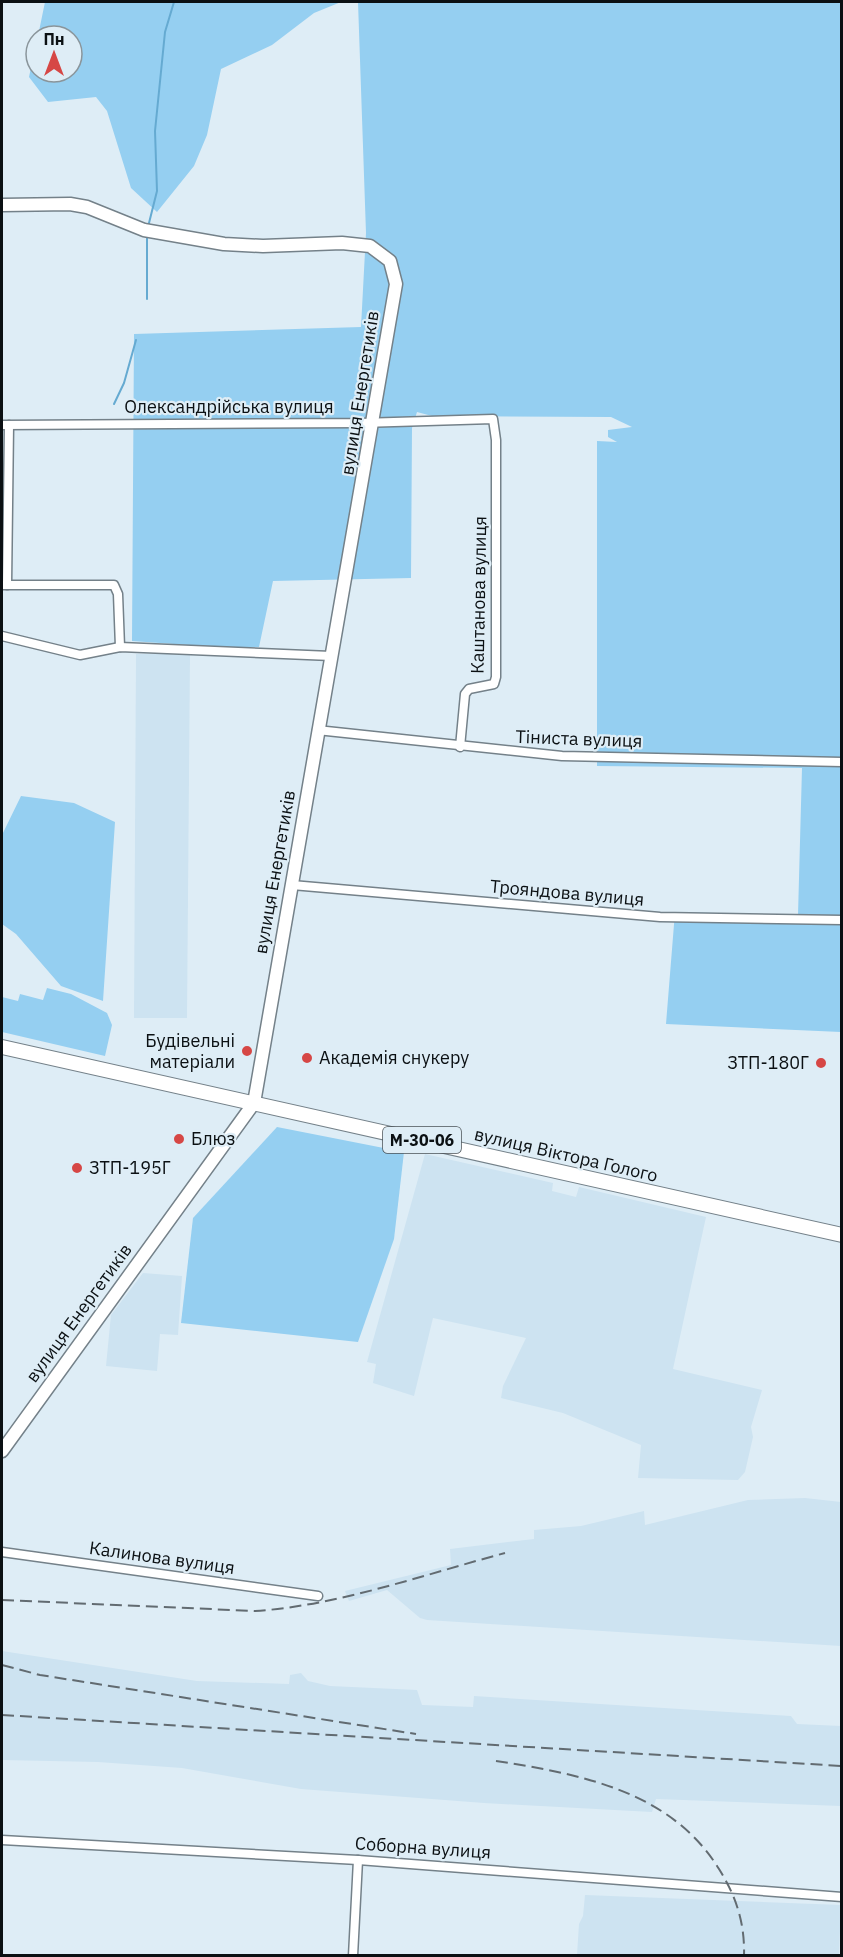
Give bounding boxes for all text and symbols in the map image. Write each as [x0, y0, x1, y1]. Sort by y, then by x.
north arrow [24, 24, 84, 84]
text: Пн [43, 29, 65, 49]
street label: вулиця Енергетиків [335, 309, 384, 477]
street label: Олександрійська вулиця [124, 395, 334, 418]
street label: Каштанова вулиця [466, 516, 491, 674]
street label: Тіниста вулиця [515, 725, 643, 752]
street label: вулиця Енергетиків [249, 788, 300, 956]
street label: Трояндова вулиця [489, 874, 645, 911]
place label: Будівельні матеріали [145, 1029, 235, 1073]
marker: Будівельні матеріали [240, 1044, 254, 1058]
place label: Академія снукеру [319, 1046, 469, 1069]
marker: Академія снукеру [300, 1051, 314, 1065]
place label: ЗТП-180Г [727, 1051, 809, 1074]
marker: ЗТП-180Г [814, 1056, 828, 1070]
street label: вулиця Віктора Голого [472, 1122, 660, 1187]
place label: Блюз [191, 1127, 236, 1150]
road number: М-30-06 [383, 1127, 461, 1153]
marker: Блюз [172, 1132, 186, 1146]
place label: ЗТП-195Г [89, 1156, 171, 1179]
marker: ЗТП-195Г [70, 1161, 84, 1175]
street label: вулиця Енергетиків [20, 1239, 137, 1387]
street label: Калинова вулиця [88, 1536, 236, 1579]
street label: Соборна вулиця [354, 1831, 492, 1864]

